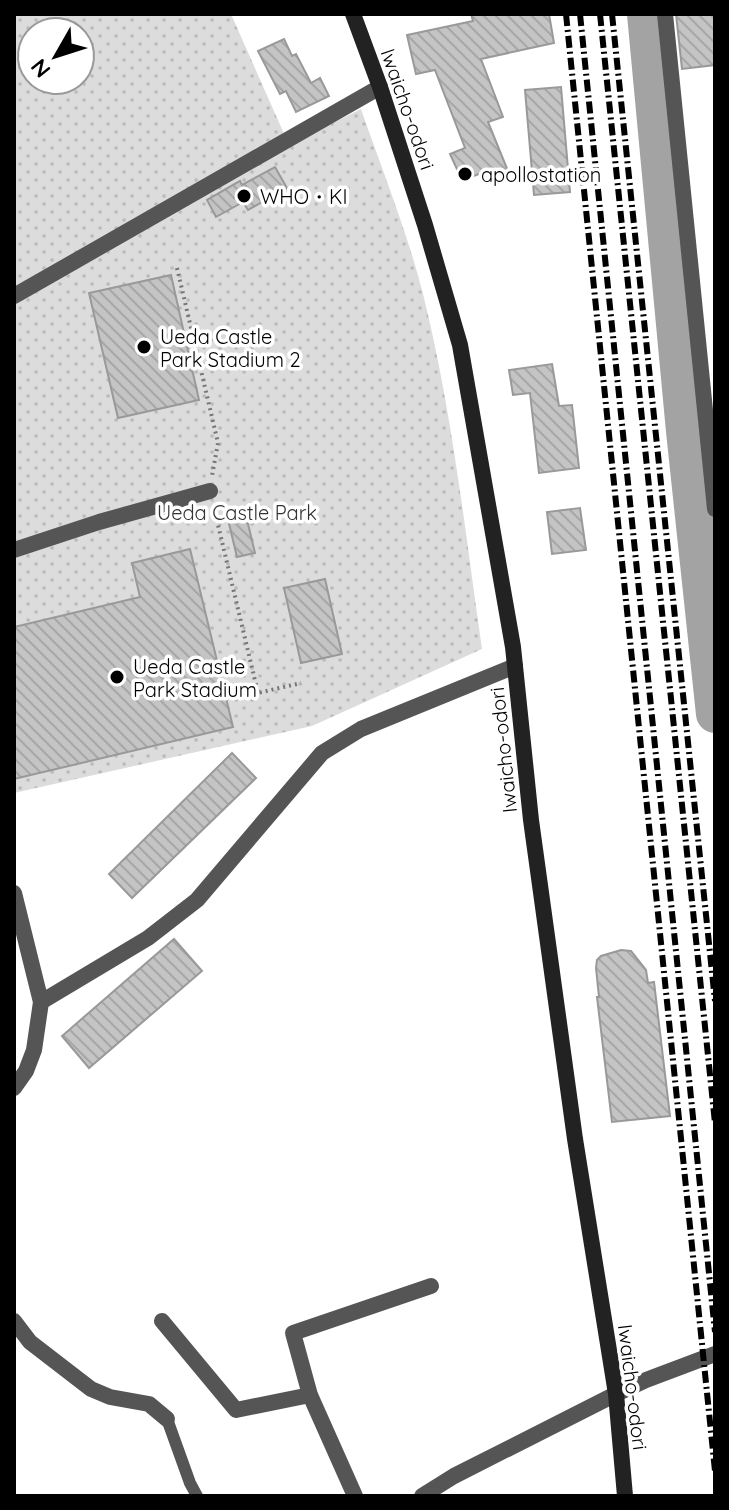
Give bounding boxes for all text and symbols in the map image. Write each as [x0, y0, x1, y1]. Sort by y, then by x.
north arrow [16, 16, 96, 96]
street label: Iwaicho-odori [376, 45, 440, 173]
text: N [24, 53, 56, 84]
place label: apollostation [481, 162, 601, 187]
marker: apollostation [456, 165, 474, 183]
place label: WHO・KI [260, 184, 348, 209]
marker: WHO・KI [235, 187, 253, 205]
place label: Ueda Castle Park Stadium 2 [160, 324, 301, 372]
marker: Ueda Castle Park Stadium 2 [135, 338, 153, 356]
park label: Ueda Castle Park [157, 500, 317, 525]
place label: Ueda Castle Park Stadium [133, 654, 257, 702]
marker: Ueda Castle Park Stadium [108, 668, 126, 686]
street label: Iwaicho-odori [484, 686, 522, 814]
street label: Iwaicho-odori [613, 1323, 653, 1451]

